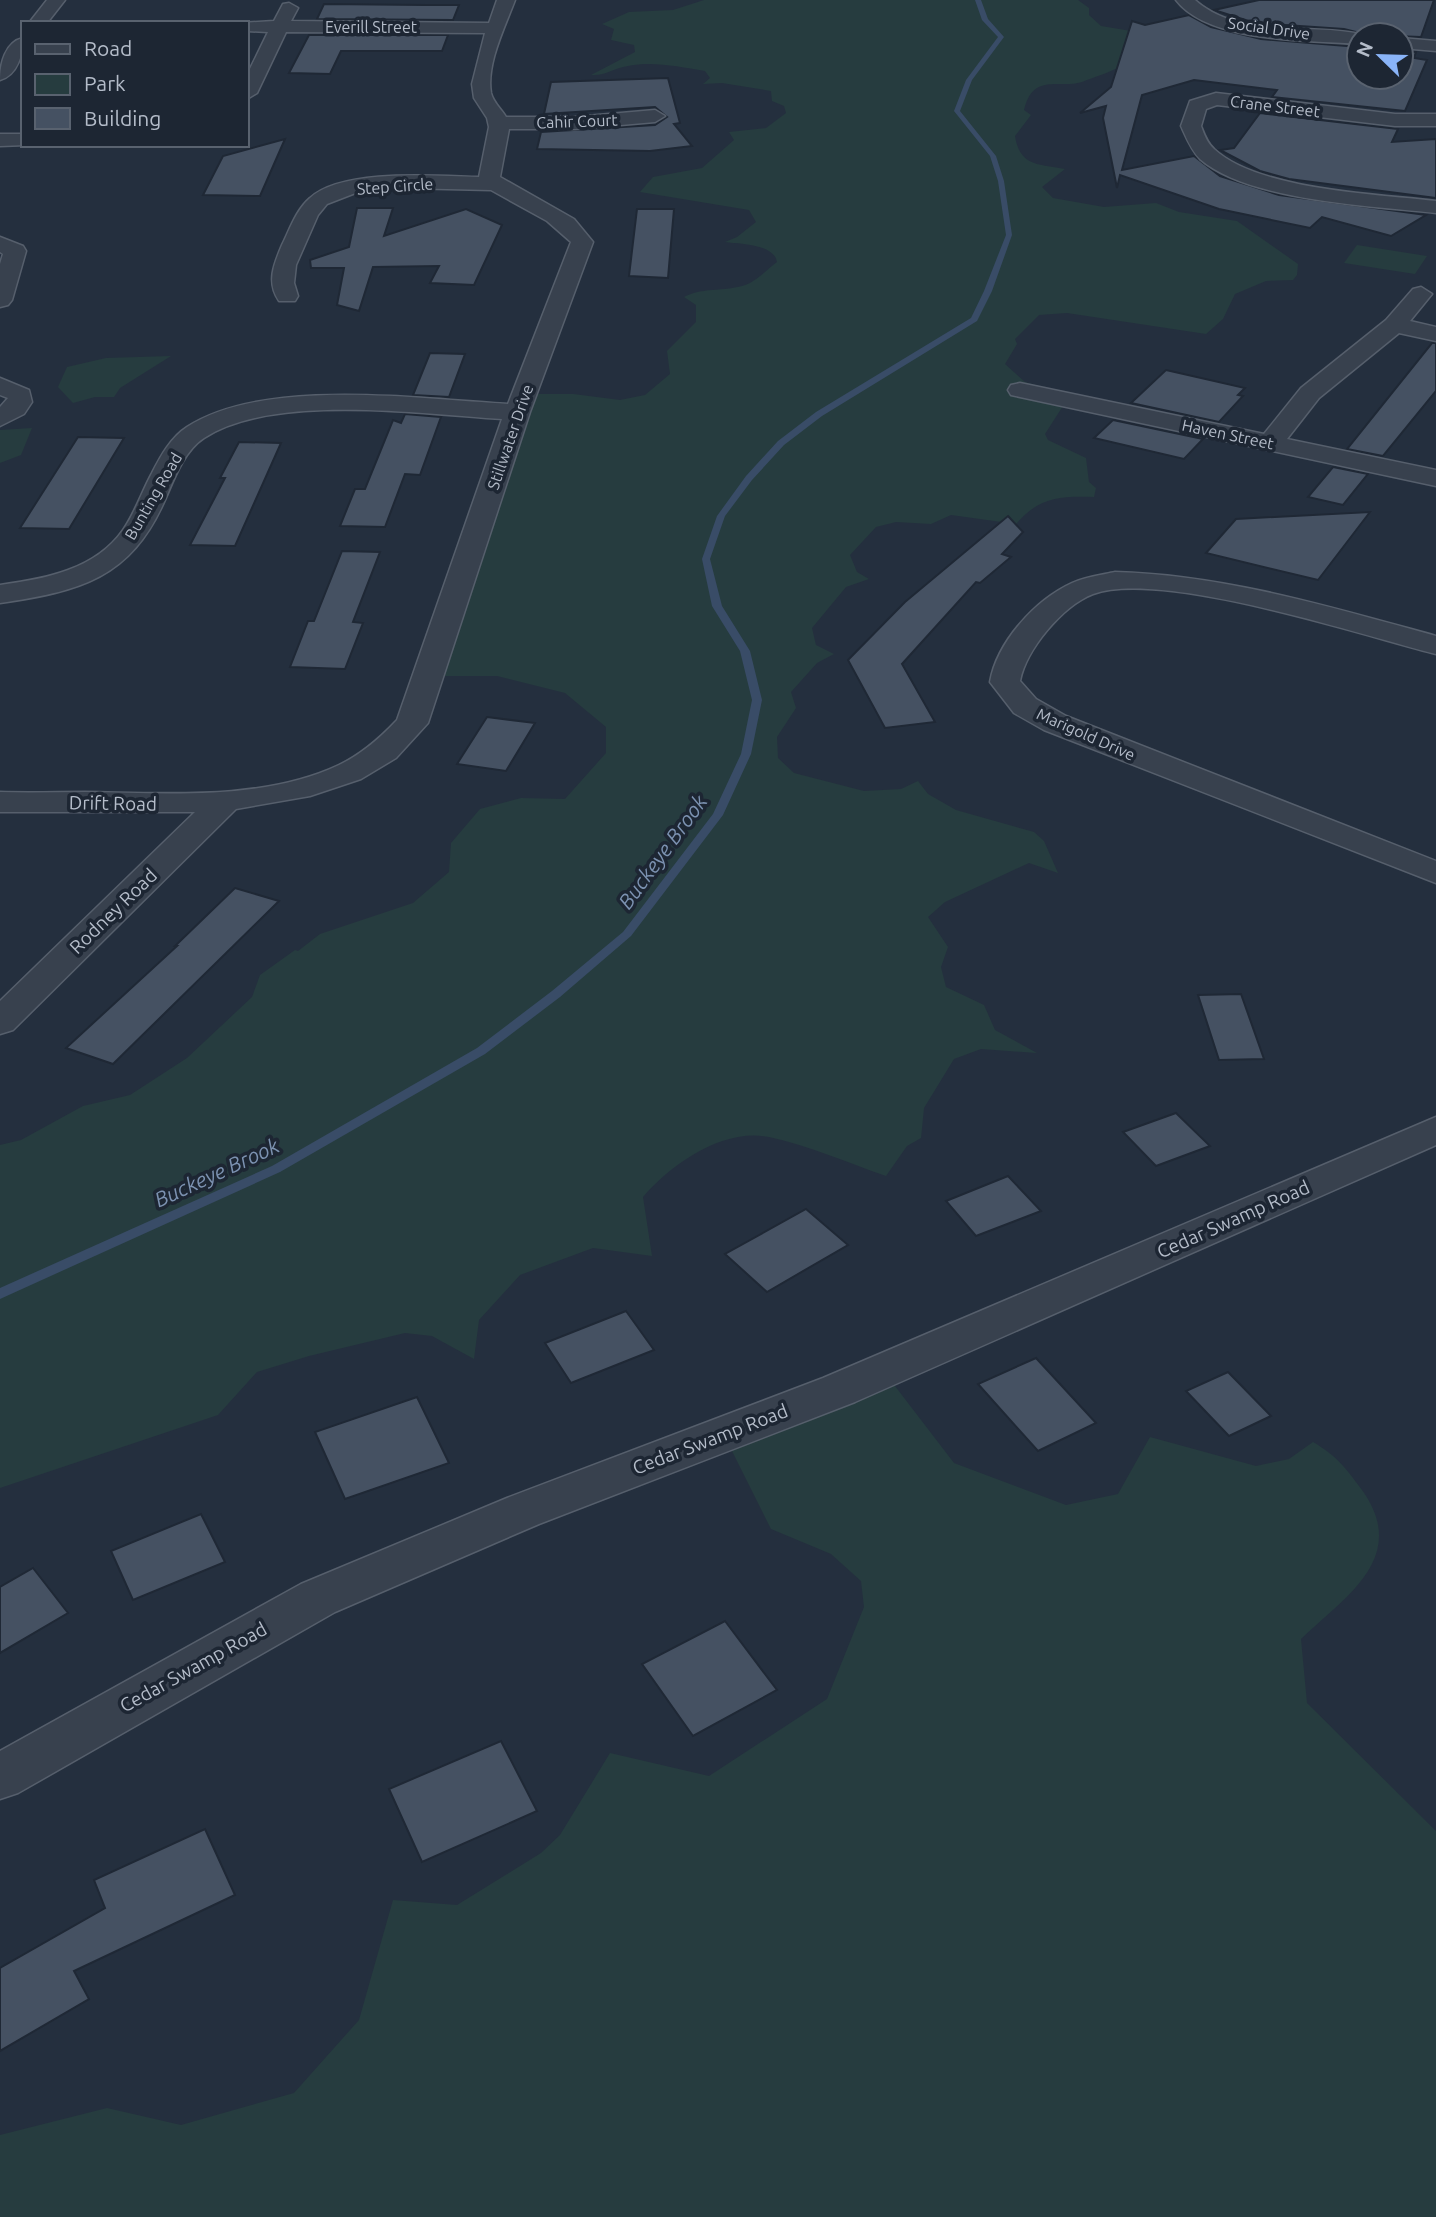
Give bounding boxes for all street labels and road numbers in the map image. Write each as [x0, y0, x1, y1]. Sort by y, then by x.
street label: Social Drive [1227, 13, 1311, 43]
street label: Everill Street [325, 18, 418, 36]
street label: Crane Street [1229, 92, 1322, 121]
street label: Cahir Court [536, 111, 619, 131]
street label: Step Circle [356, 174, 434, 198]
street label: Stillwater Drive [484, 382, 536, 492]
street label: Haven Street [1180, 415, 1276, 453]
street label: Bunting Road [121, 449, 185, 543]
street label: Marigold Drive [1034, 704, 1138, 764]
street label: Drift Road [69, 791, 157, 815]
street label: Rodney Road [65, 864, 161, 958]
street label: Cedar Swamp Road [1153, 1175, 1313, 1263]
street label: Cedar Swamp Road [629, 1399, 791, 1479]
street label: Cedar Swamp Road [116, 1617, 270, 1717]

